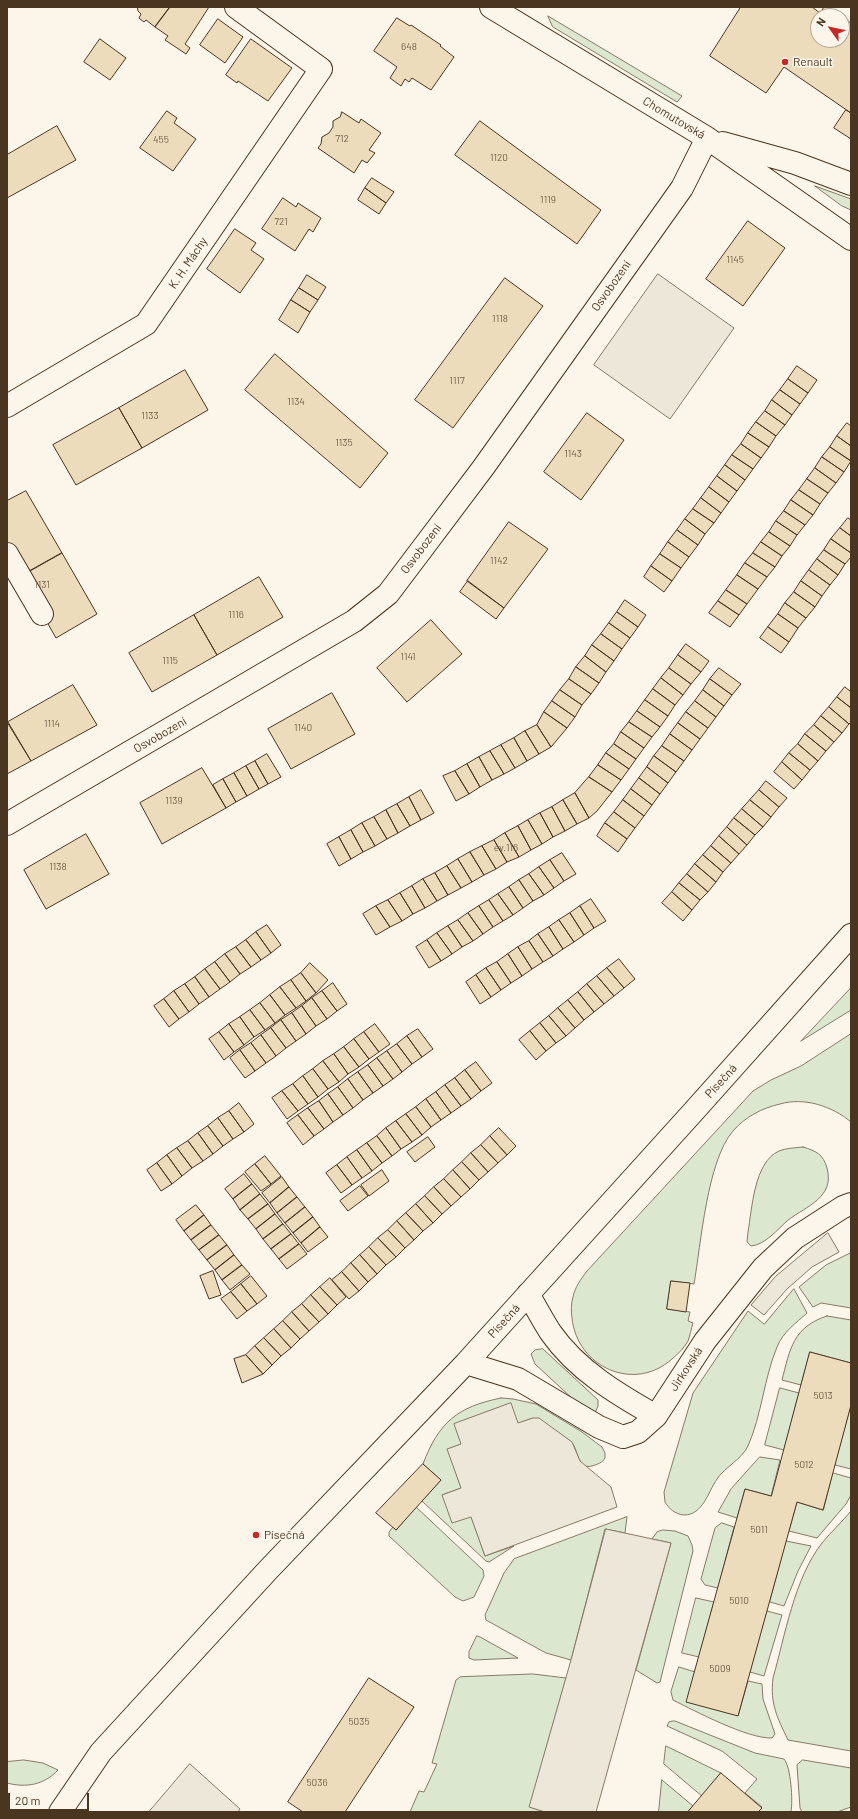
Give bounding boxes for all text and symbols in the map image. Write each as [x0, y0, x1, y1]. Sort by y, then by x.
north arrow [810, 8, 850, 48]
text: N [813, 15, 828, 28]
house number: 648 [401, 41, 417, 53]
place label: Renault [793, 55, 833, 69]
marker: Renault [780, 57, 790, 67]
street label: Chomutovská [640, 94, 708, 142]
house number: 712 [335, 133, 349, 145]
house number: 455 [153, 134, 169, 146]
house number: 1120 [490, 152, 508, 164]
house number: 1119 [540, 194, 556, 206]
house number: 721 [274, 216, 288, 228]
street label: K. H. Máchy [165, 234, 211, 292]
house number: 1145 [726, 254, 744, 266]
street label: Osvobození [588, 258, 634, 314]
house number: 1118 [492, 313, 508, 325]
house number: 1117 [449, 375, 465, 387]
house number: 1134 [287, 396, 305, 408]
house number: 1133 [141, 410, 159, 422]
house number: 1135 [335, 437, 353, 449]
house number: 1143 [564, 448, 582, 460]
street label: Osvobození [398, 521, 444, 577]
house number: 1142 [490, 555, 508, 567]
house number: 1131 [34, 579, 50, 591]
house number: 1116 [228, 609, 244, 621]
house number: 1141 [400, 651, 416, 663]
house number: 1115 [162, 655, 178, 667]
street label: Osvobození [131, 714, 189, 756]
house number: 1114 [44, 718, 60, 730]
house number: 1140 [294, 722, 312, 734]
house number: 1139 [165, 795, 183, 807]
house number: ev.116 [494, 842, 518, 854]
house number: 1138 [49, 861, 67, 873]
street label: Písečná [702, 1061, 740, 1101]
street label: Písečná [485, 1301, 523, 1341]
street label: Jirkovská [666, 1344, 706, 1394]
house number: 5013 [813, 1390, 833, 1402]
house number: 5012 [794, 1459, 814, 1471]
house number: 5011 [750, 1524, 768, 1536]
place label: Písečná [264, 1528, 305, 1542]
marker: Písečná [251, 1530, 261, 1540]
house number: 5010 [729, 1595, 749, 1607]
house number: 5009 [709, 1663, 731, 1675]
house number: 5035 [348, 1716, 370, 1728]
house number: 5036 [306, 1777, 328, 1789]
scale bar [10, 1785, 91, 1811]
text: 20 m [15, 1793, 41, 1807]

